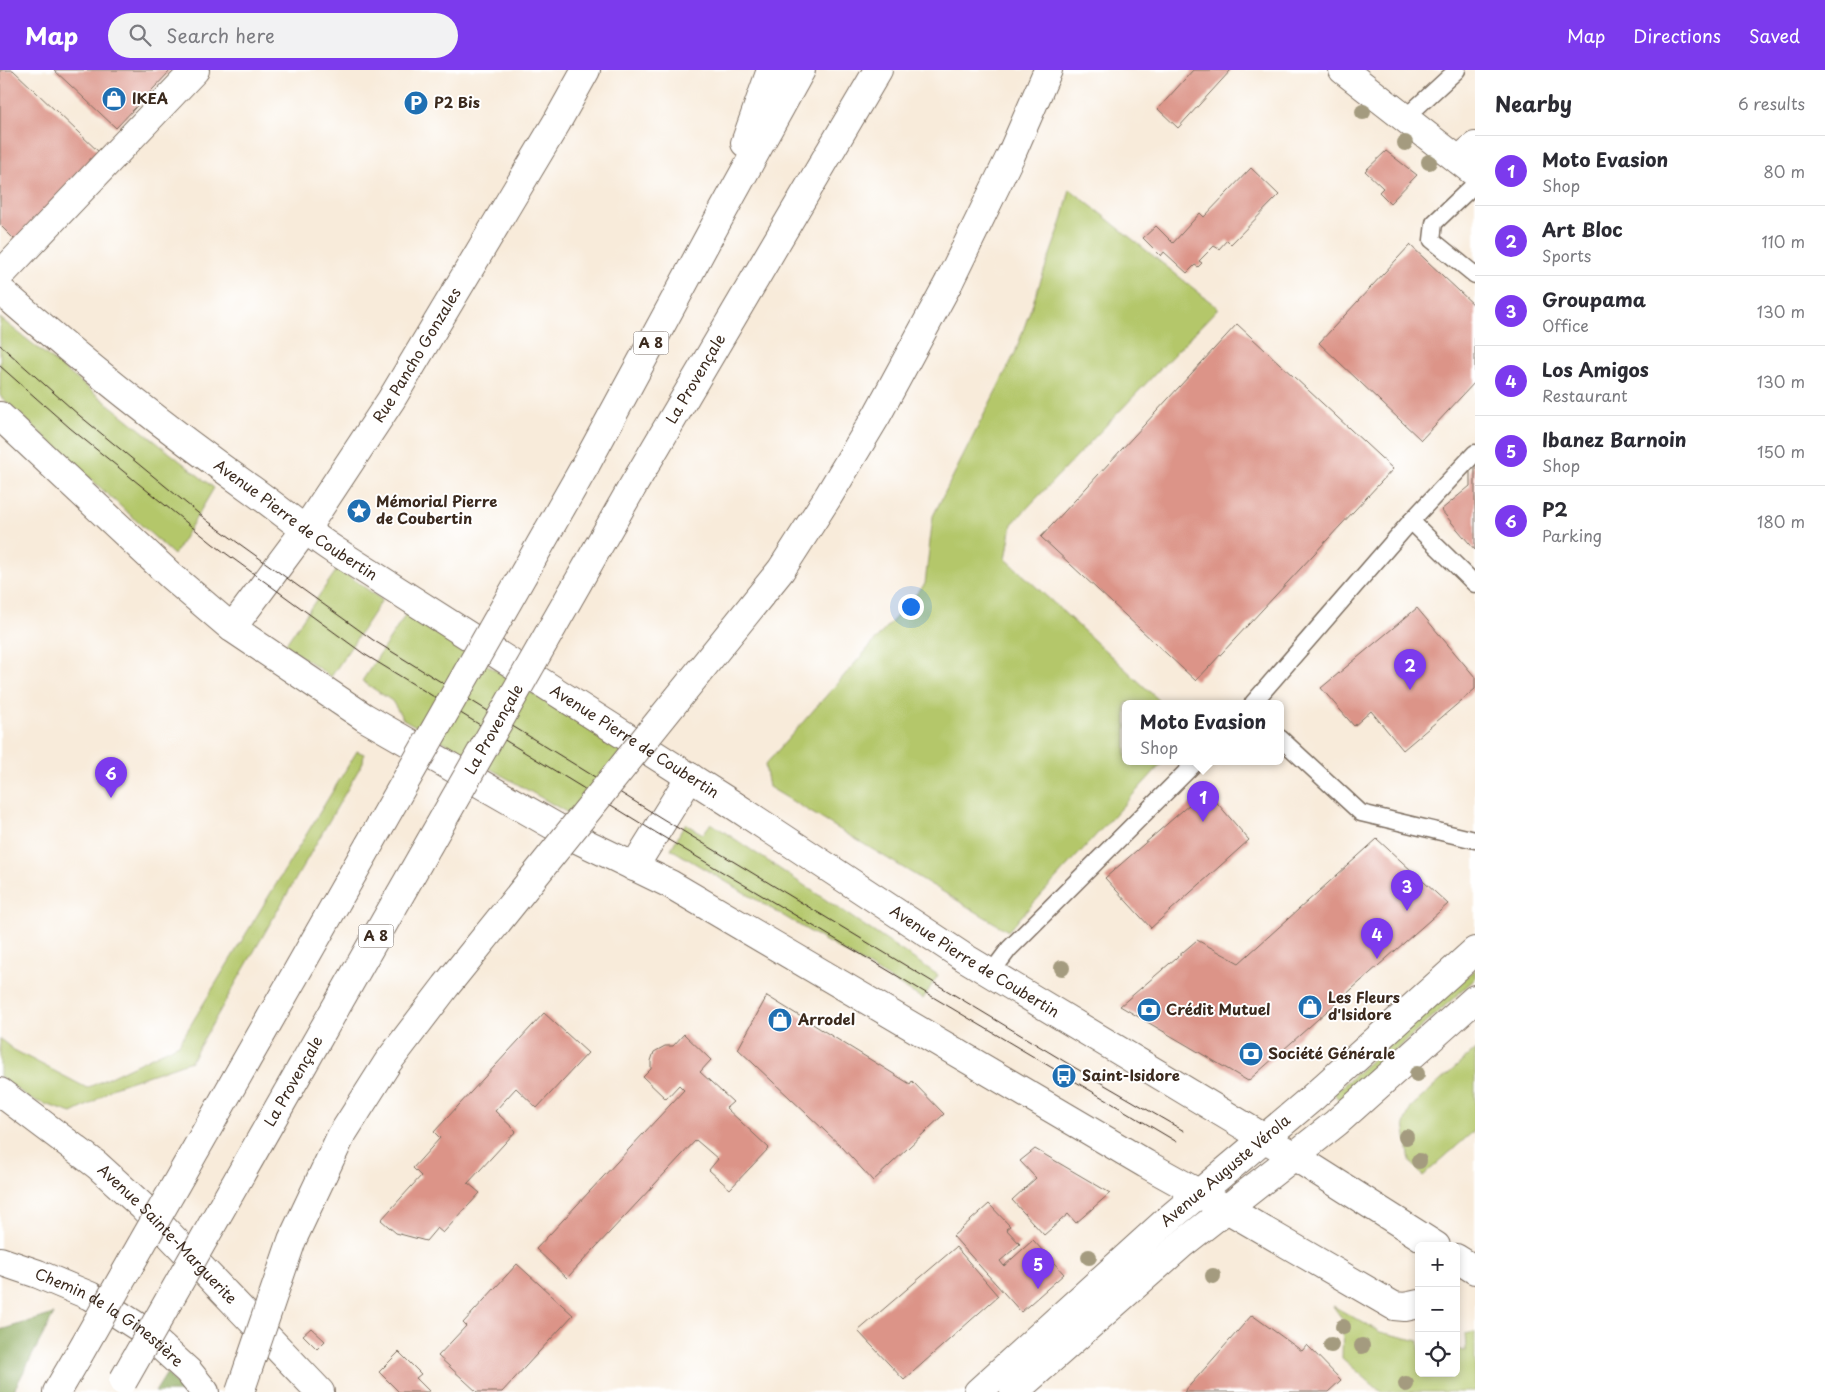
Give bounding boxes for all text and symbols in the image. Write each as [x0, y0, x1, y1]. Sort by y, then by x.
search box [108, 13, 458, 58]
text: Map [25, 17, 78, 53]
icon: search [126, 21, 154, 49]
text: Search here [166, 21, 275, 49]
text: Map [1567, 22, 1605, 49]
text: Directions [1633, 22, 1721, 49]
text: Saved [1749, 22, 1800, 49]
shop icon: IKEA [101, 86, 127, 112]
place label: IKEA [132, 86, 168, 109]
text: Nearby [1495, 87, 1572, 119]
parking icon: P2 Bis [403, 90, 429, 116]
place label: P2 Bis [434, 90, 480, 113]
text: 6 results [1738, 91, 1805, 115]
text: Moto Evasion [1542, 145, 1668, 173]
text: 1 [1507, 159, 1515, 183]
text: 80 m [1763, 159, 1805, 183]
text: Shop [1542, 173, 1580, 197]
text: Art Bloc [1542, 215, 1623, 243]
text: 2 [1505, 229, 1517, 253]
text: 110 m [1762, 229, 1805, 253]
text: Sports [1542, 243, 1591, 267]
street label: Rue Pancho Gonzales [366, 282, 466, 426]
text: Groupama [1542, 285, 1646, 313]
text: 3 [1506, 299, 1516, 323]
text: 130 m [1757, 299, 1805, 323]
text: Office [1542, 313, 1589, 337]
street label: La Provençale [659, 329, 730, 428]
road number: A 8 [634, 332, 668, 354]
text: Los Amigos [1542, 355, 1649, 383]
text: 4 [1506, 369, 1516, 393]
text: 130 m [1757, 369, 1805, 393]
text: Restaurant [1542, 383, 1628, 407]
text: Ibanez Barnoin [1542, 425, 1687, 453]
text: 5 [1506, 439, 1516, 463]
text: 150 m [1757, 439, 1805, 463]
street label: Avenue Pierre de Coubertin [210, 453, 383, 585]
text: Shop [1542, 453, 1580, 477]
place label: Mémorial Pierre de Coubertin [376, 489, 497, 529]
text: P2 [1542, 495, 1568, 523]
place icon: Mémorial Pierre de Coubertin [346, 498, 372, 524]
text: 6 [1505, 509, 1517, 533]
text: 180 m [1757, 509, 1805, 533]
text: Parking [1542, 523, 1602, 547]
your location [898, 594, 924, 620]
pin: 2 [1394, 649, 1426, 690]
street label: Avenue Pierre de Coubertin [546, 678, 724, 803]
street label: La Provençale [458, 679, 528, 778]
popup [1122, 700, 1284, 765]
text: Moto Evasion [1140, 707, 1266, 735]
text: Shop [1140, 735, 1178, 759]
pin: 6 [95, 757, 127, 798]
pin: 1 [1187, 781, 1219, 822]
pin: 3 [1391, 870, 1423, 911]
street label: Avenue Pierre de Coubertin [886, 899, 1065, 1022]
pin: 4 [1361, 918, 1393, 959]
road number: A 8 [358, 924, 394, 948]
place label: Les Fleurs d'Isidore [1328, 985, 1400, 1025]
shop icon: Les Fleurs d'Isidore [1297, 994, 1323, 1020]
bank icon: Crédit Mutuel [1136, 997, 1162, 1023]
place label: Crédit Mutuel [1166, 997, 1270, 1020]
shop icon: Arrodel [767, 1007, 793, 1033]
place label: Arrodel [797, 1007, 855, 1030]
street label: La Provençale [257, 1031, 327, 1130]
bank icon: Société Générale [1238, 1041, 1264, 1067]
place label: Société Générale [1268, 1041, 1395, 1064]
bus stop icon: Saint-Isidore [1051, 1063, 1077, 1089]
place label: Saint-Isidore [1082, 1063, 1180, 1086]
street label: Avenue Auguste Vérola [1155, 1108, 1295, 1231]
street label: Avenue Sainte-Marguerite [93, 1158, 243, 1309]
map controls [1415, 1242, 1460, 1377]
button: + [1415, 1242, 1460, 1287]
pin: 5 [1022, 1248, 1054, 1289]
street label: Chemin de la Ginestière [32, 1261, 189, 1372]
button: − [1415, 1287, 1460, 1332]
button: locate [1415, 1332, 1460, 1377]

